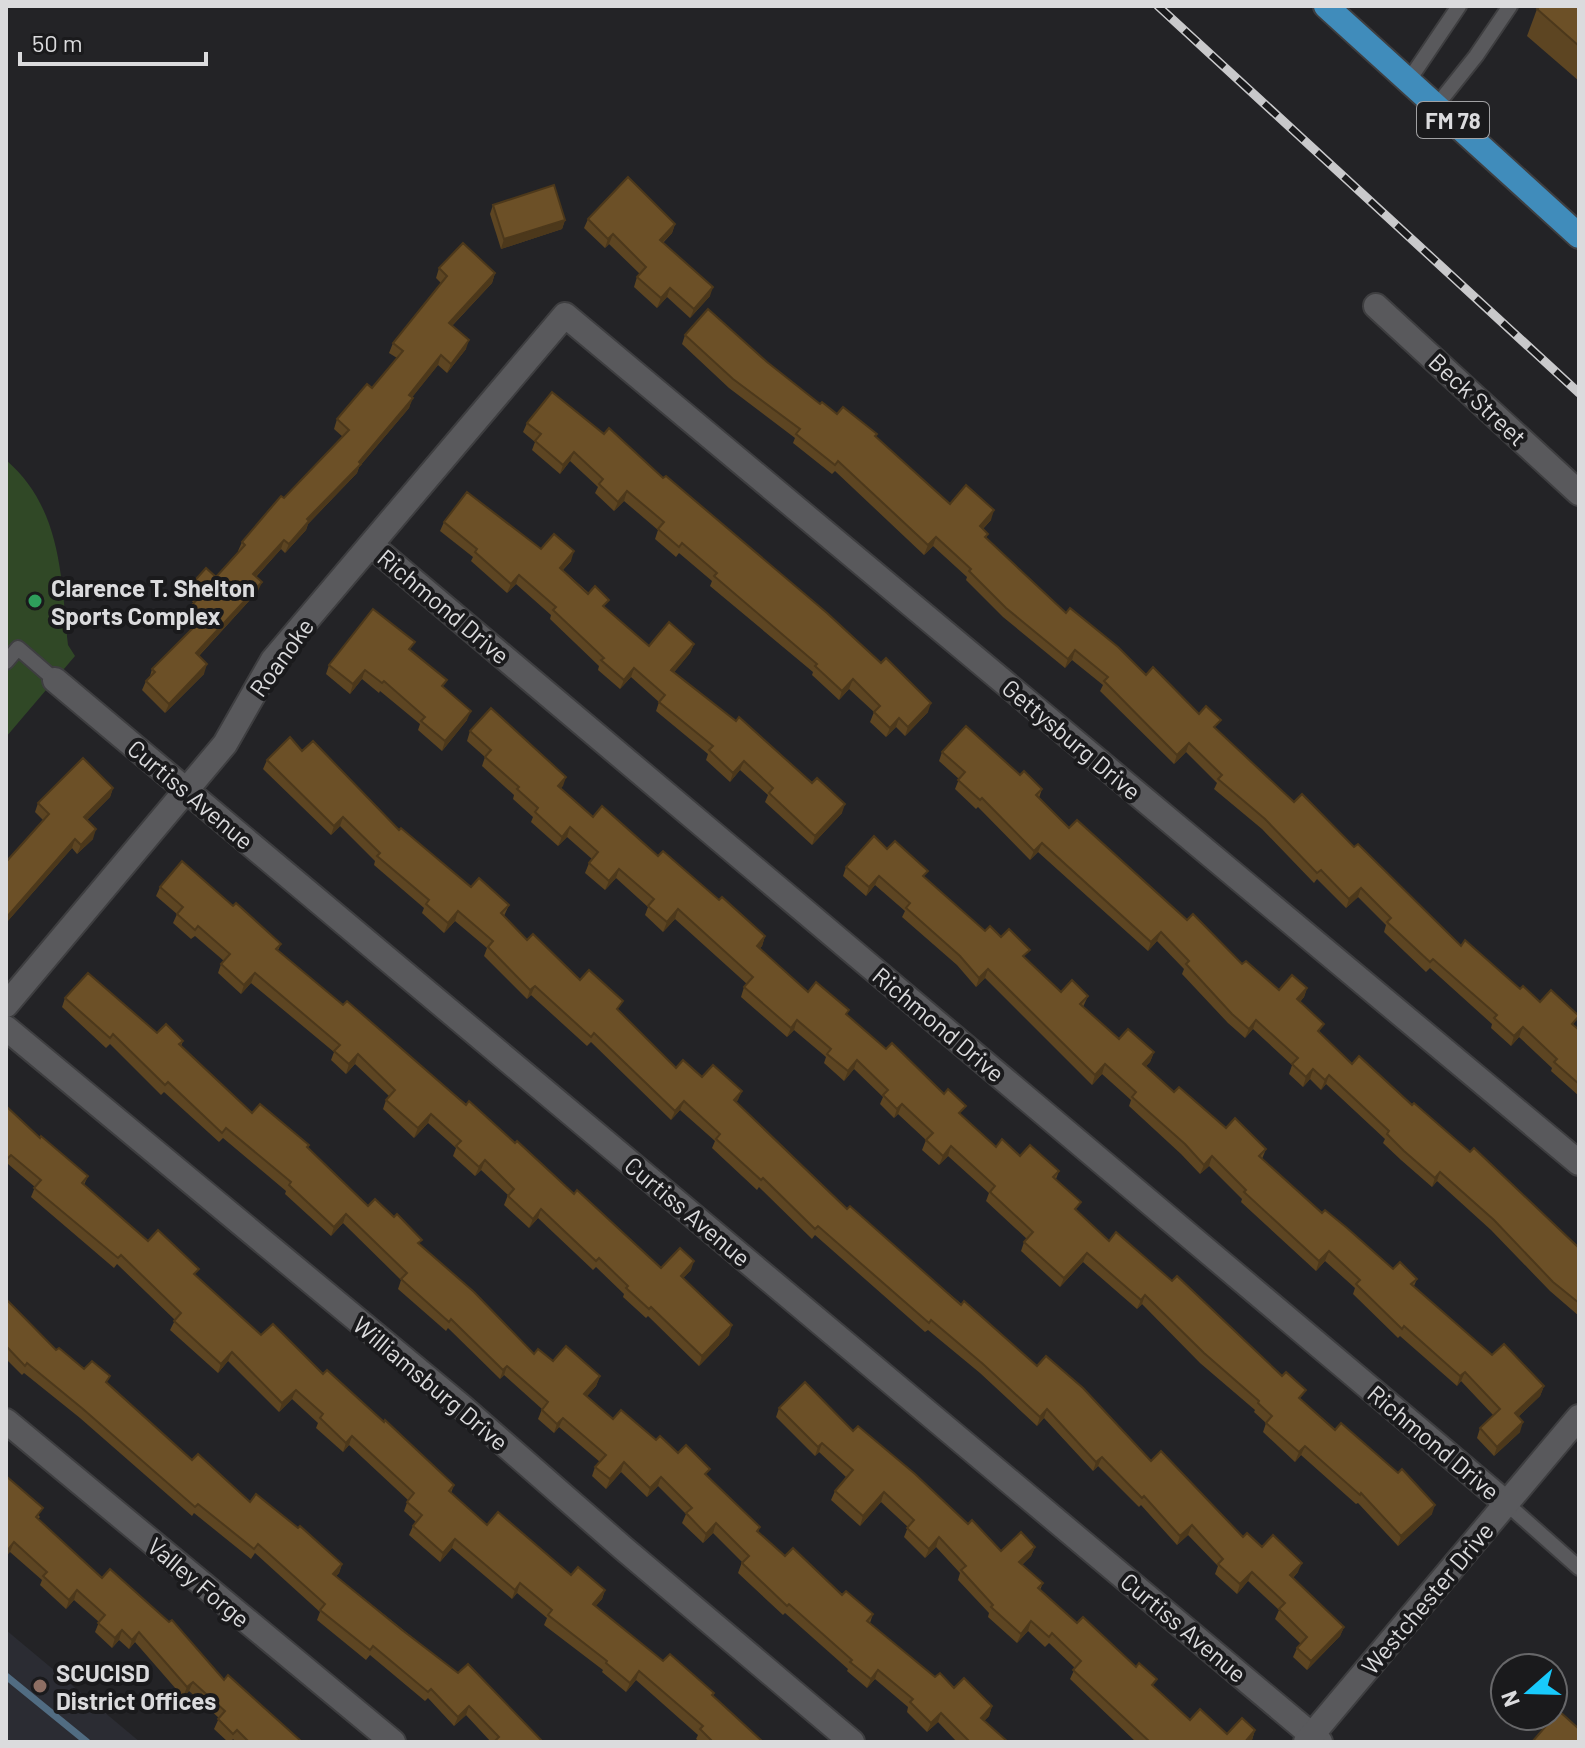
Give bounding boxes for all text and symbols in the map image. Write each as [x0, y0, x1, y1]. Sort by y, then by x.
scale bar [20, 16, 206, 66]
text: 50 m [32, 28, 83, 57]
road number: FM 78 [1417, 102, 1489, 138]
street label: Beck Street [1423, 347, 1533, 451]
street label: Richmond Drive [372, 542, 516, 670]
place label: Clarence T. Shelton Sports Complex [51, 573, 255, 630]
marker: Clarence T. Shelton Sports Complex [26, 592, 44, 610]
street label: Roanoke [243, 612, 319, 702]
street label: Gettysburg Drive [997, 673, 1147, 805]
street label: Curtiss Avenue [122, 733, 260, 855]
street label: Richmond Drive [867, 960, 1011, 1088]
street label: Curtiss Avenue [619, 1150, 757, 1272]
street label: Williamsburg Drive [348, 1310, 514, 1456]
street label: Richmond Drive [1362, 1378, 1506, 1506]
street label: Westchester Drive [1355, 1516, 1499, 1680]
street label: Valley Forge [142, 1531, 256, 1633]
street label: Curtiss Avenue [1115, 1566, 1253, 1688]
north arrow [1489, 1652, 1569, 1732]
place label: SCUCISD District Offices [56, 1658, 216, 1715]
marker: SCUCISD District Offices [31, 1677, 49, 1695]
text: N [1495, 1688, 1524, 1711]

